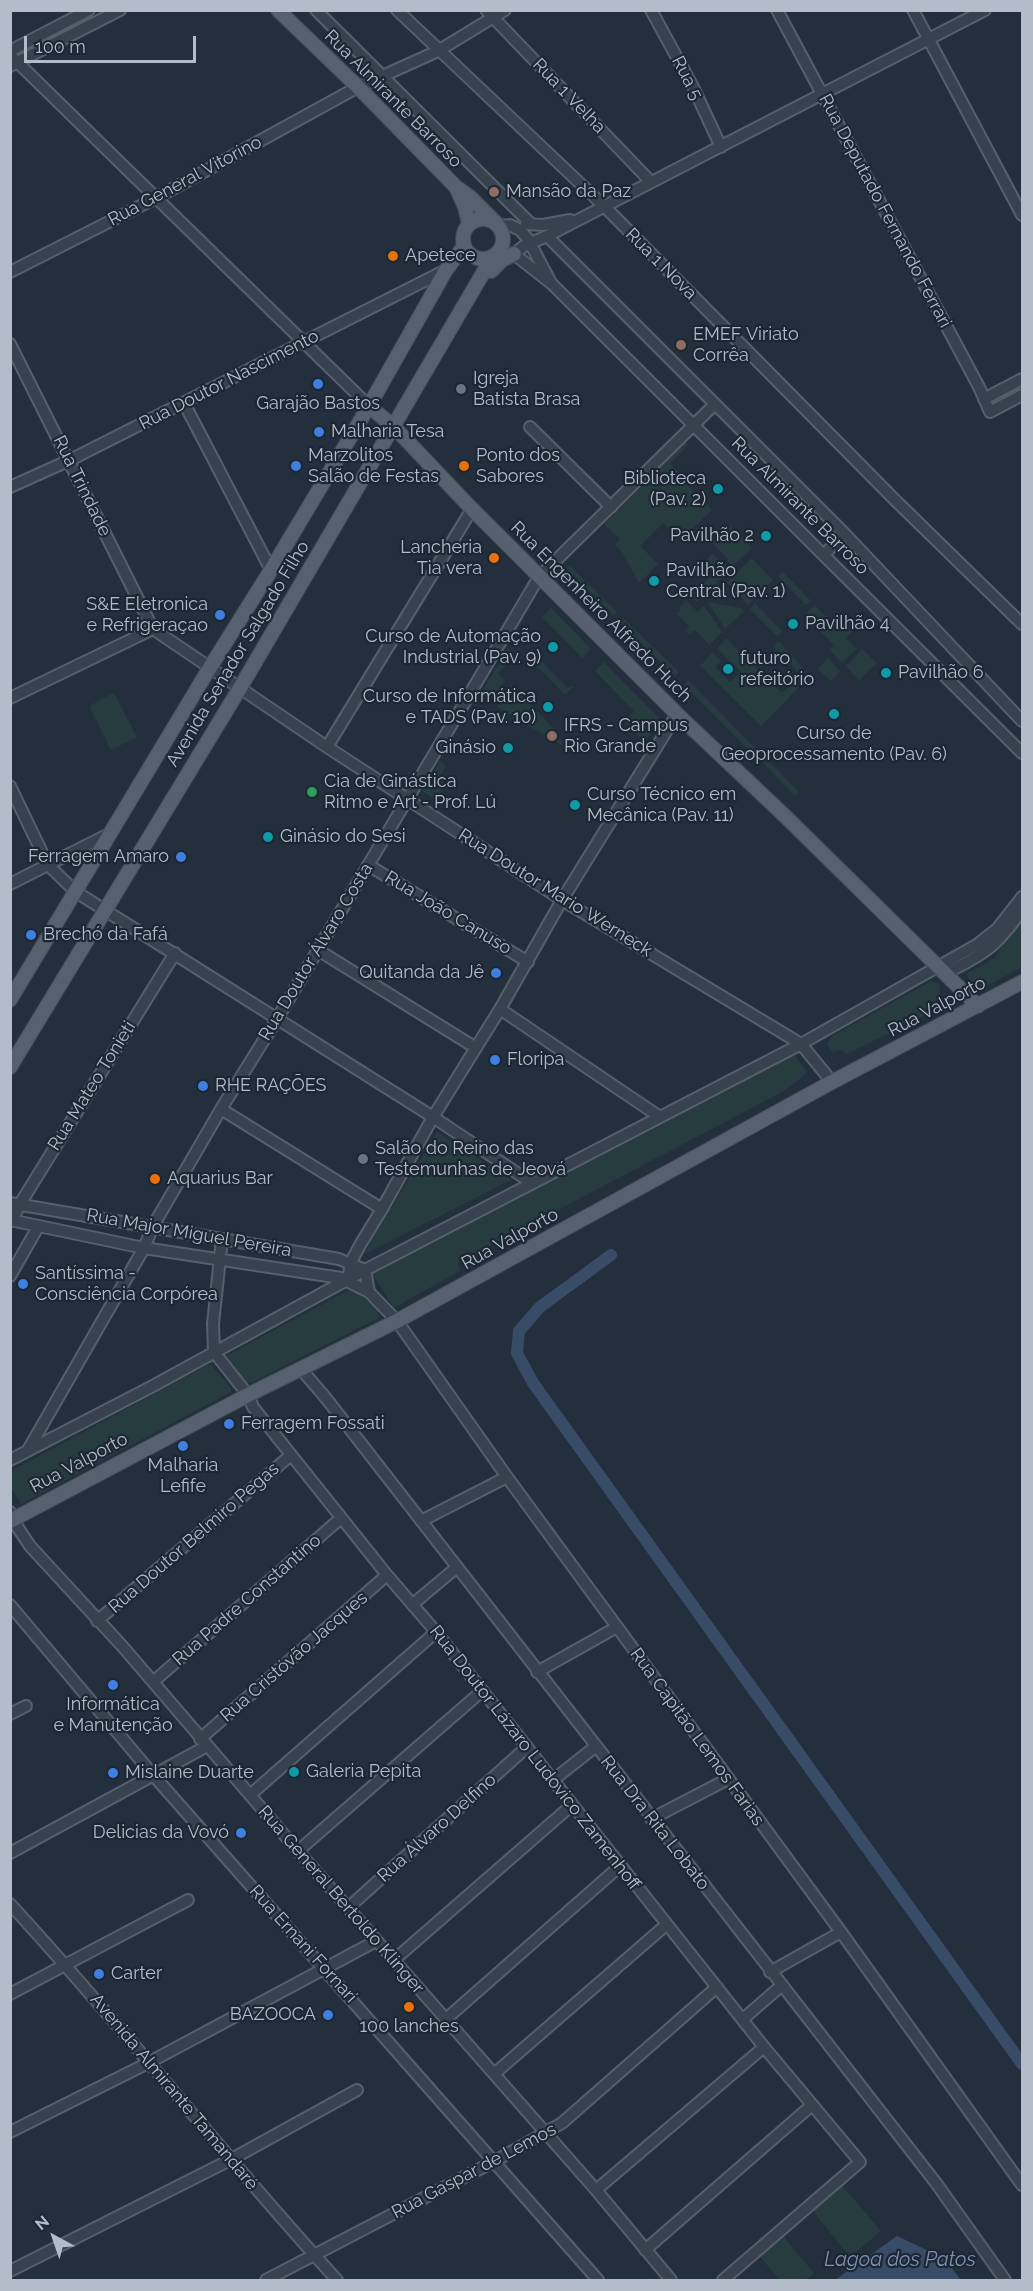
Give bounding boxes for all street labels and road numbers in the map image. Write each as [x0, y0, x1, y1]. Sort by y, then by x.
street label: Rua Almirante Barroso [320, 26, 466, 172]
street label: Rua 5 [667, 52, 707, 104]
street label: Rua 1 Velha [528, 54, 610, 138]
street label: Rua Deputado Fernando Ferrari [814, 90, 956, 332]
street label: Rua General Vitorino [104, 131, 266, 231]
street label: Rua 1 Nova [621, 224, 701, 304]
street label: Rua Doutor Nascimento [136, 325, 322, 435]
street label: Rua Trindade [48, 432, 116, 540]
street label: Rua Almirante Barroso [727, 433, 873, 579]
street label: Rua Engenheiro Alfredo Huch [506, 517, 696, 707]
street label: Avenida Senador Salgado Filho [162, 537, 314, 771]
street label: Rua Doutor Mario Werneck [454, 824, 656, 962]
street label: Rua Doutor Álvaro Costa [254, 859, 378, 1045]
street label: Rua João Canuso [381, 867, 515, 959]
street label: Rua Valporto [885, 972, 989, 1042]
street label: Rua Mateo Tonieti [44, 1017, 140, 1155]
street label: Rua Major Miguel Pereira [85, 1204, 293, 1262]
street label: Rua Valporto [458, 1204, 562, 1274]
street label: Rua Valporto [27, 1428, 131, 1498]
street label: Rua Doutor Belmiro Pegas [104, 1458, 284, 1618]
street label: Rua Padre Constantino [168, 1530, 326, 1670]
street label: Rua Cristóvão Jacques [216, 1587, 372, 1727]
street label: Rua Doutor Lázaro Ludovico Zamenhoff [425, 1621, 645, 1895]
street label: Rua Capitão Lemos Farias [625, 1644, 769, 1830]
street label: Rua Dra Rita Lobato [596, 1751, 714, 1895]
street label: Rua Álvaro Delfino [373, 1769, 501, 1887]
street label: Rua General Bertoldo Klinger [253, 1801, 429, 1999]
street label: Rua Ernani Fornari [245, 1881, 361, 2007]
street label: Avenida Almirante Tamandaré [85, 1989, 263, 2195]
street label: Rua Gaspar de Lemos [388, 2118, 560, 2224]

